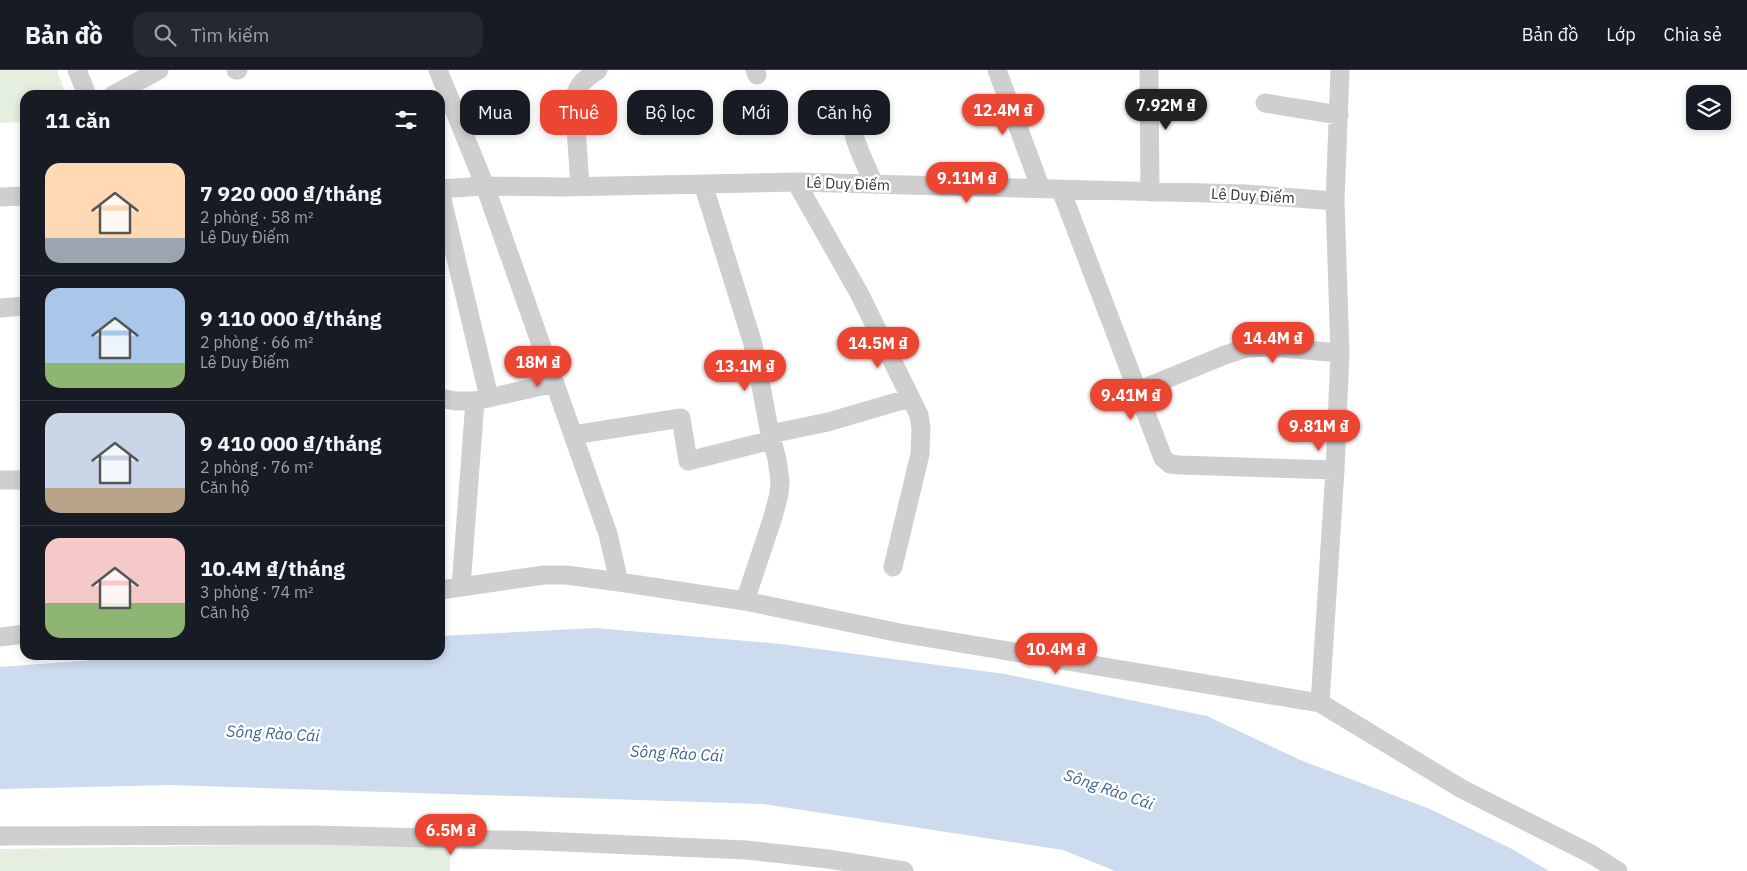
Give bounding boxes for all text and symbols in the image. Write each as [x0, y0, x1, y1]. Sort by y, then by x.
search box [133, 12, 483, 57]
text: Bản đồ [25, 19, 103, 51]
icon: search [151, 21, 179, 49]
text: Tìm kiếm [191, 23, 269, 47]
text: Bản đồ [1522, 23, 1578, 46]
text: Lớp [1606, 23, 1636, 46]
text: Chia sẻ [1664, 23, 1722, 46]
map controls [1686, 85, 1731, 130]
button: layers [1686, 85, 1731, 130]
pin: 7.92M ₫ [1120, 88, 1212, 131]
chip: Mua [460, 90, 530, 135]
chip: Thuê [540, 90, 617, 135]
chip: Bộ lọc [627, 90, 713, 135]
chip: Mới [723, 90, 788, 135]
chip: Căn hộ [798, 90, 890, 135]
pin: 12.4M ₫ [957, 93, 1049, 136]
text: 7.92M ₫ [1136, 95, 1196, 115]
text: 12.4M ₫ [973, 100, 1033, 120]
text: 11 căn [45, 106, 110, 134]
icon: filters [392, 106, 420, 134]
pin: 9.11M ₫ [921, 162, 1013, 204]
text: 9.11M ₫ [937, 168, 997, 188]
street label: Lê Duy Điếm [806, 173, 890, 194]
text: 7 920 000 ₫/tháng [200, 179, 381, 207]
icon: home [85, 183, 145, 243]
street label: Lê Duy Điếm [1211, 184, 1295, 207]
text: 2 phòng · 58 m² [200, 207, 314, 227]
text: Lê Duy Điếm [200, 227, 290, 247]
text: 9 110 000 ₫/tháng [200, 304, 381, 332]
icon: home [85, 308, 145, 368]
pin: 14.4M ₫ [1227, 322, 1319, 364]
pin: 14.5M ₫ [832, 326, 924, 369]
text: 14.4M ₫ [1243, 328, 1303, 348]
text: 2 phòng · 66 m² [200, 332, 314, 352]
text: 14.5M ₫ [848, 333, 908, 353]
pin: 18M ₫ [503, 346, 573, 388]
pin: 13.1M ₫ [699, 350, 791, 392]
text: Lê Duy Điếm [200, 352, 290, 372]
text: 18M ₫ [515, 352, 561, 372]
text: 13.1M ₫ [715, 356, 775, 376]
pin: 9.41M ₫ [1085, 378, 1177, 421]
text: 9.41M ₫ [1101, 385, 1161, 405]
pin: 9.81M ₫ [1273, 410, 1365, 452]
text: 9.81M ₫ [1289, 416, 1349, 436]
text: 9 410 000 ₫/tháng [200, 429, 381, 457]
icon: home [85, 433, 145, 493]
text: 2 phòng · 76 m² [200, 457, 314, 477]
text: Căn hộ [200, 477, 249, 497]
text: 10.4M ₫/tháng [200, 554, 345, 582]
icon: home [85, 558, 145, 618]
text: 3 phòng · 74 m² [200, 582, 314, 602]
text: Căn hộ [200, 602, 249, 622]
pin: 10.4M ₫ [1010, 632, 1102, 675]
text: 10.4M ₫ [1026, 639, 1086, 659]
water label: Sông Rào Cái [226, 721, 321, 745]
water label: Sông Rào Cái [630, 741, 725, 765]
water label: Sông Rào Cái [1062, 764, 1157, 814]
pin: 6.5M ₫ [410, 814, 492, 856]
text: 6.5M ₫ [426, 820, 476, 840]

